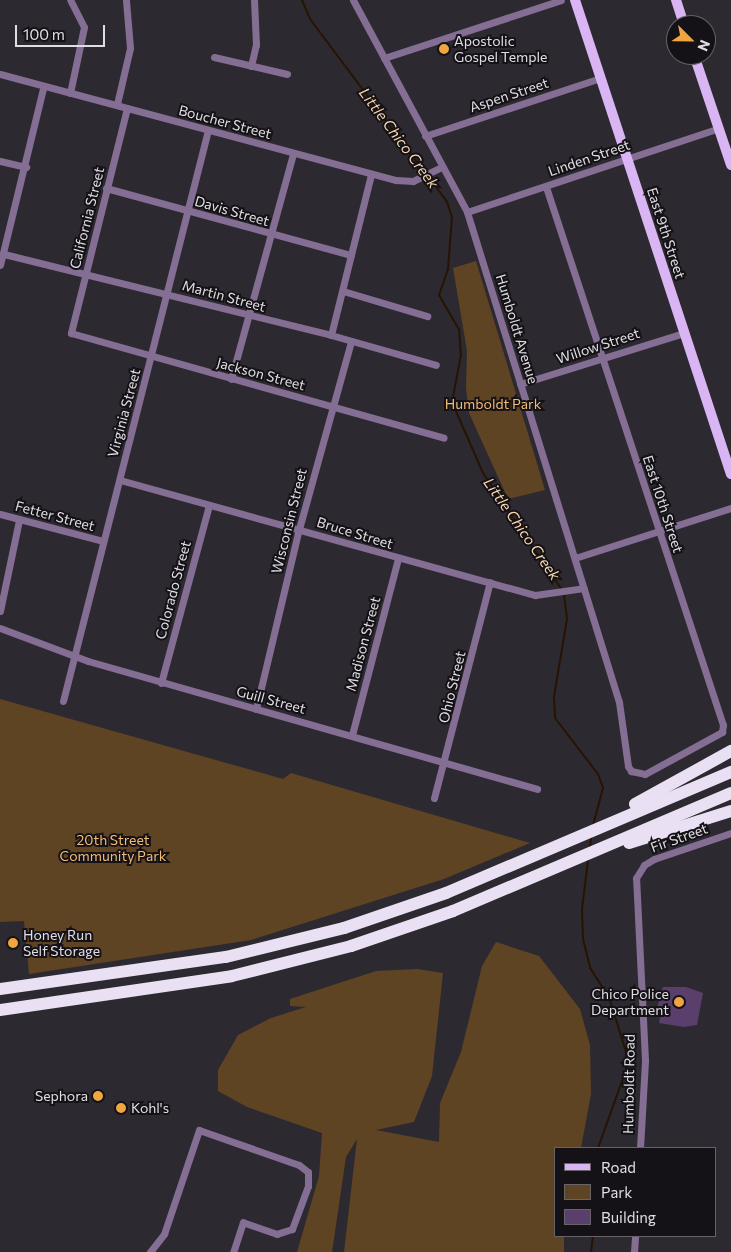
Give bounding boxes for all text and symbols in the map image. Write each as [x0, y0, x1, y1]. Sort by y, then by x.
scale bar [18, 15, 108, 47]
north arrow [666, 15, 716, 65]
text: 100 m [23, 25, 65, 43]
place label: Apostolic Gospel Temple [454, 33, 547, 65]
text: N [694, 38, 714, 54]
marker: Apostolic Gospel Temple [438, 43, 450, 55]
street label: Aspen Street [467, 74, 551, 116]
water label: Little Chico Creek [355, 84, 443, 192]
street label: Boucher Street [177, 102, 273, 142]
street label: Linden Street [546, 136, 632, 180]
street label: California Street [66, 165, 108, 271]
street label: East 9th Street [643, 185, 689, 281]
street label: Davis Street [193, 192, 271, 230]
street label: Humboldt Avenue [492, 272, 542, 386]
street label: Martin Street [180, 277, 268, 315]
street label: Willow Street [554, 325, 642, 367]
street label: Jackson Street [215, 354, 307, 394]
street label: Virginia Street [104, 367, 144, 459]
park label: Humboldt Park [445, 396, 541, 412]
street label: East 10th Street [639, 453, 687, 555]
street label: Wisconsin Street [268, 467, 310, 575]
water label: Little Chico Creek [480, 474, 564, 584]
street label: Fetter Street [13, 497, 97, 535]
street label: Bruce Street [315, 513, 395, 553]
street label: Colorado Street [152, 539, 194, 641]
street label: Madison Street [342, 595, 384, 693]
street label: Ohio Street [435, 649, 469, 725]
street label: Guill Street [235, 683, 307, 717]
street label: Fir Street [648, 820, 710, 856]
park label: 20th Street Community Park [60, 832, 166, 864]
place label: Honey Run Self Storage [23, 927, 100, 960]
marker: Honey Run Self Storage [7, 937, 19, 949]
place label: Chico Police Department [591, 986, 669, 1019]
marker: Chico Police Department [673, 996, 685, 1008]
street label: Humboldt Road [620, 1034, 638, 1134]
place label: Sephora [35, 1088, 88, 1104]
marker: Sephora [92, 1090, 104, 1102]
place label: Kohl's [131, 1100, 169, 1116]
marker: Kohl's [115, 1102, 127, 1114]
legend [554, 1147, 716, 1237]
text: Road [601, 1158, 636, 1176]
text: Park [601, 1183, 632, 1201]
text: Building [601, 1208, 656, 1226]

